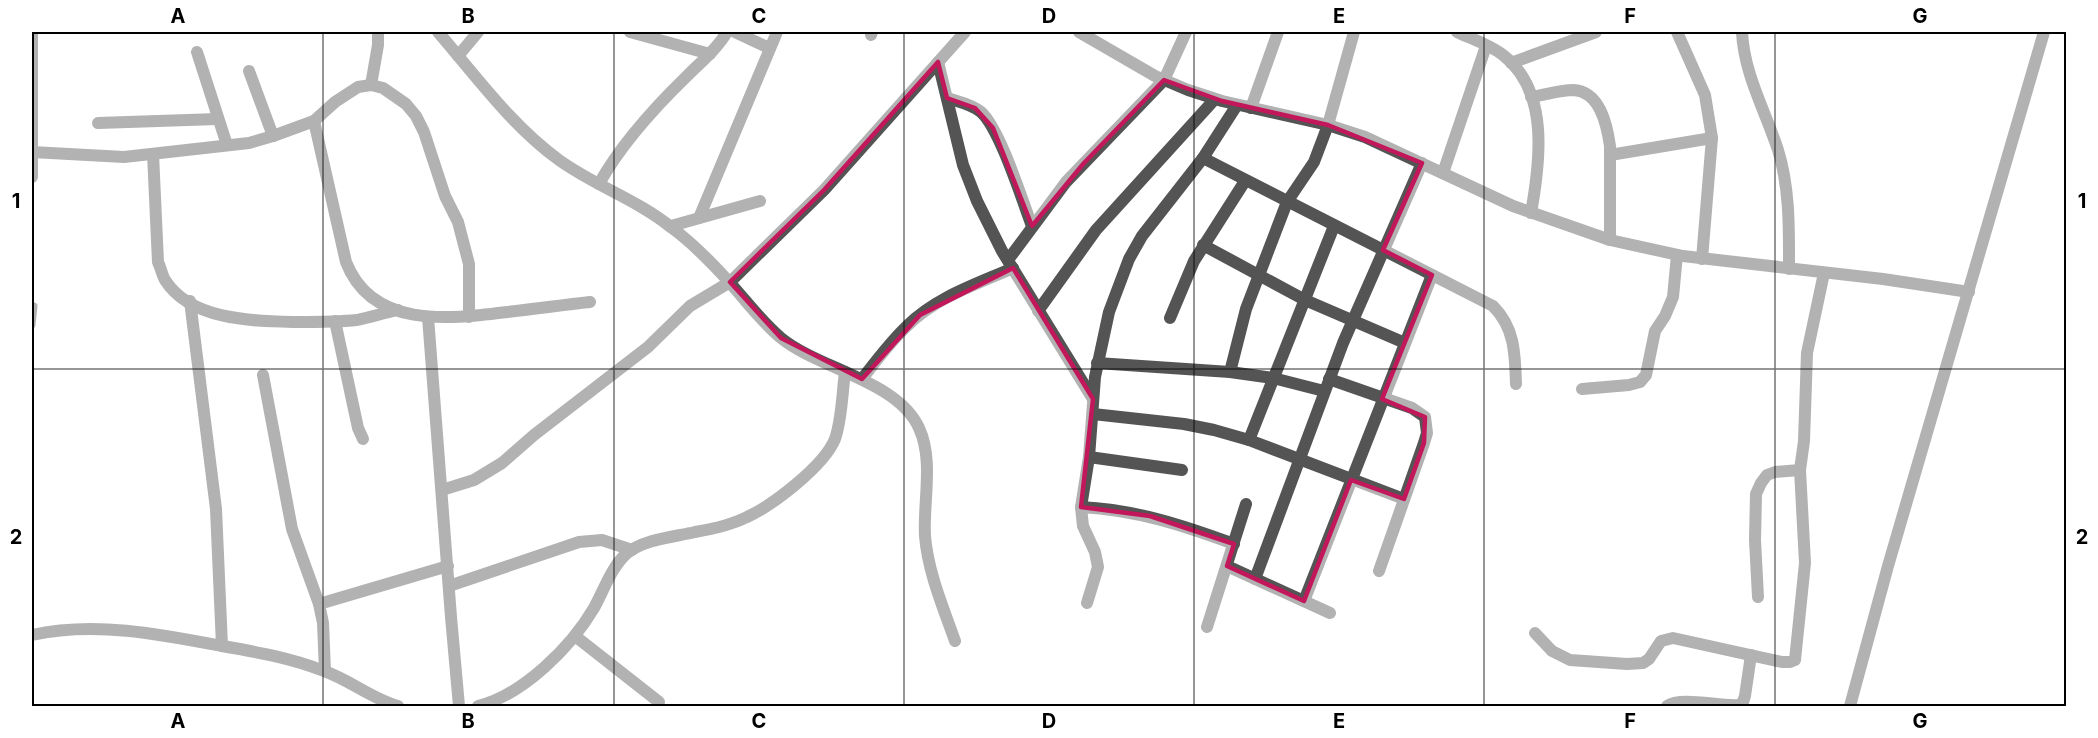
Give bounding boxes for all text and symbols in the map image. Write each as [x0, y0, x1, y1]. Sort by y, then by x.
text: A [171, 4, 186, 28]
text: B [461, 4, 475, 28]
text: C [752, 4, 766, 28]
text: D [1042, 4, 1056, 28]
text: E [1333, 4, 1345, 28]
text: F [1624, 4, 1636, 28]
text: G [1912, 4, 1928, 28]
text: 1 [12, 189, 20, 213]
text: 1 [2078, 189, 2086, 213]
text: 2 [10, 525, 22, 549]
text: 2 [2076, 525, 2088, 549]
text: A [171, 709, 186, 733]
text: B [461, 709, 475, 733]
text: C [752, 709, 766, 733]
text: D [1042, 709, 1056, 733]
text: E [1333, 709, 1345, 733]
text: F [1624, 709, 1636, 733]
text: G [1912, 709, 1928, 733]

